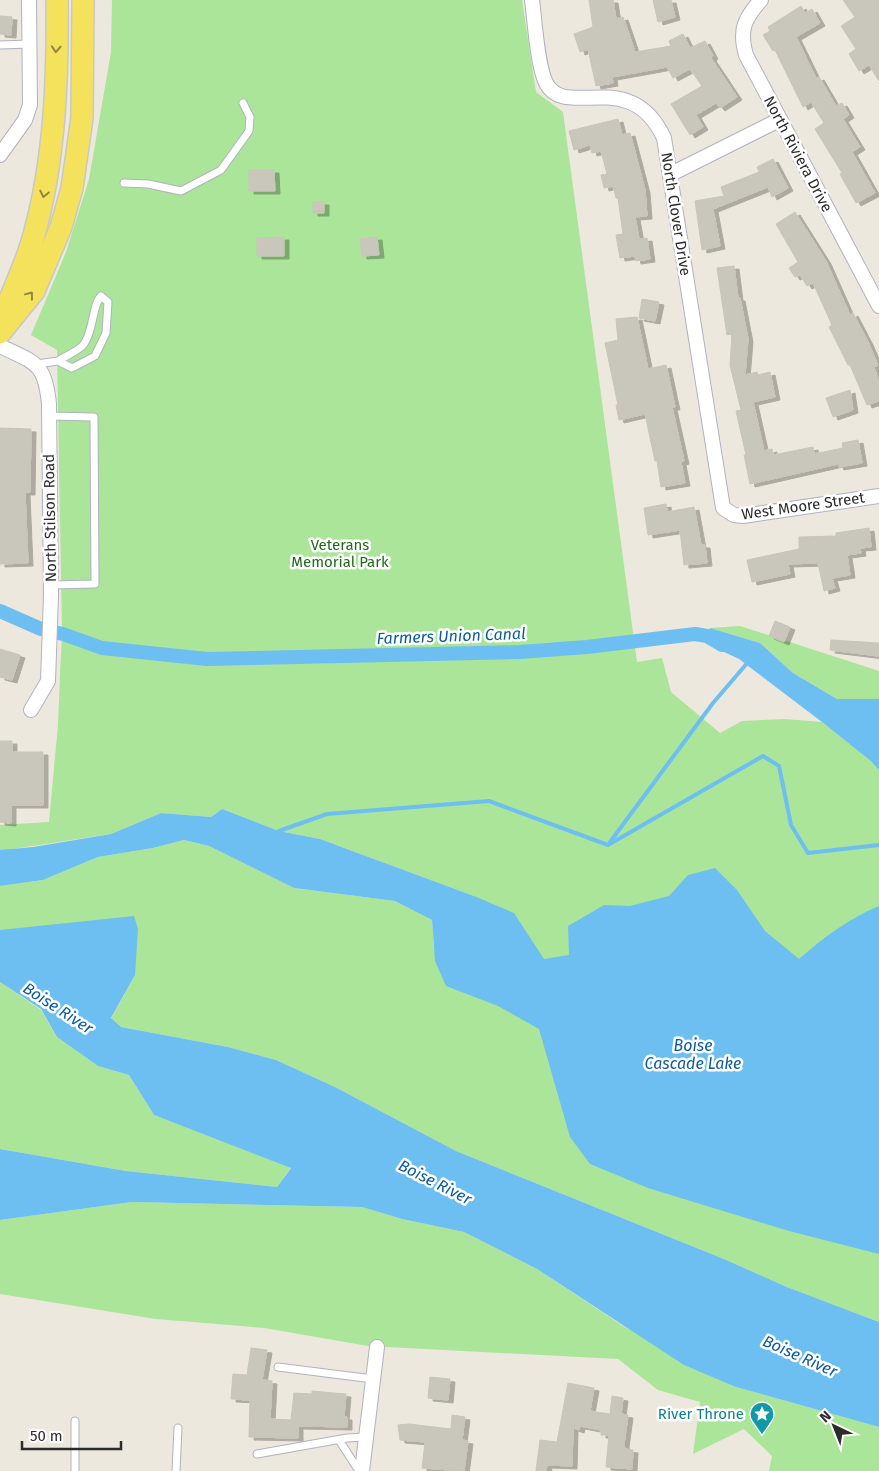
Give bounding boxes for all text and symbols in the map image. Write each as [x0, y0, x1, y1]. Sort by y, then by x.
one-way arrow [51, 45, 62, 53]
street label: North Riviera Drive [760, 93, 836, 215]
street label: North Clover Drive [657, 151, 695, 277]
one-way arrow [39, 189, 50, 198]
one-way arrow [25, 292, 33, 301]
street label: North Stilson Road [40, 454, 60, 582]
street label: West Moore Street [740, 488, 866, 524]
park label: Veterans Memorial Park [291, 536, 389, 571]
water label: Farmers Union Canal [376, 624, 526, 648]
water label: Boise River [20, 978, 97, 1038]
water label: Boise Cascade Lake [645, 1036, 741, 1073]
water label: Boise River [395, 1156, 475, 1209]
water label: Boise River [760, 1331, 841, 1381]
place icon: River Throne [749, 1401, 775, 1435]
north arrow [809, 1401, 859, 1451]
place label: River Throne [658, 1405, 744, 1423]
text: N [816, 1407, 835, 1426]
scale bar [22, 1418, 121, 1450]
text: 50 m [30, 1427, 63, 1445]

